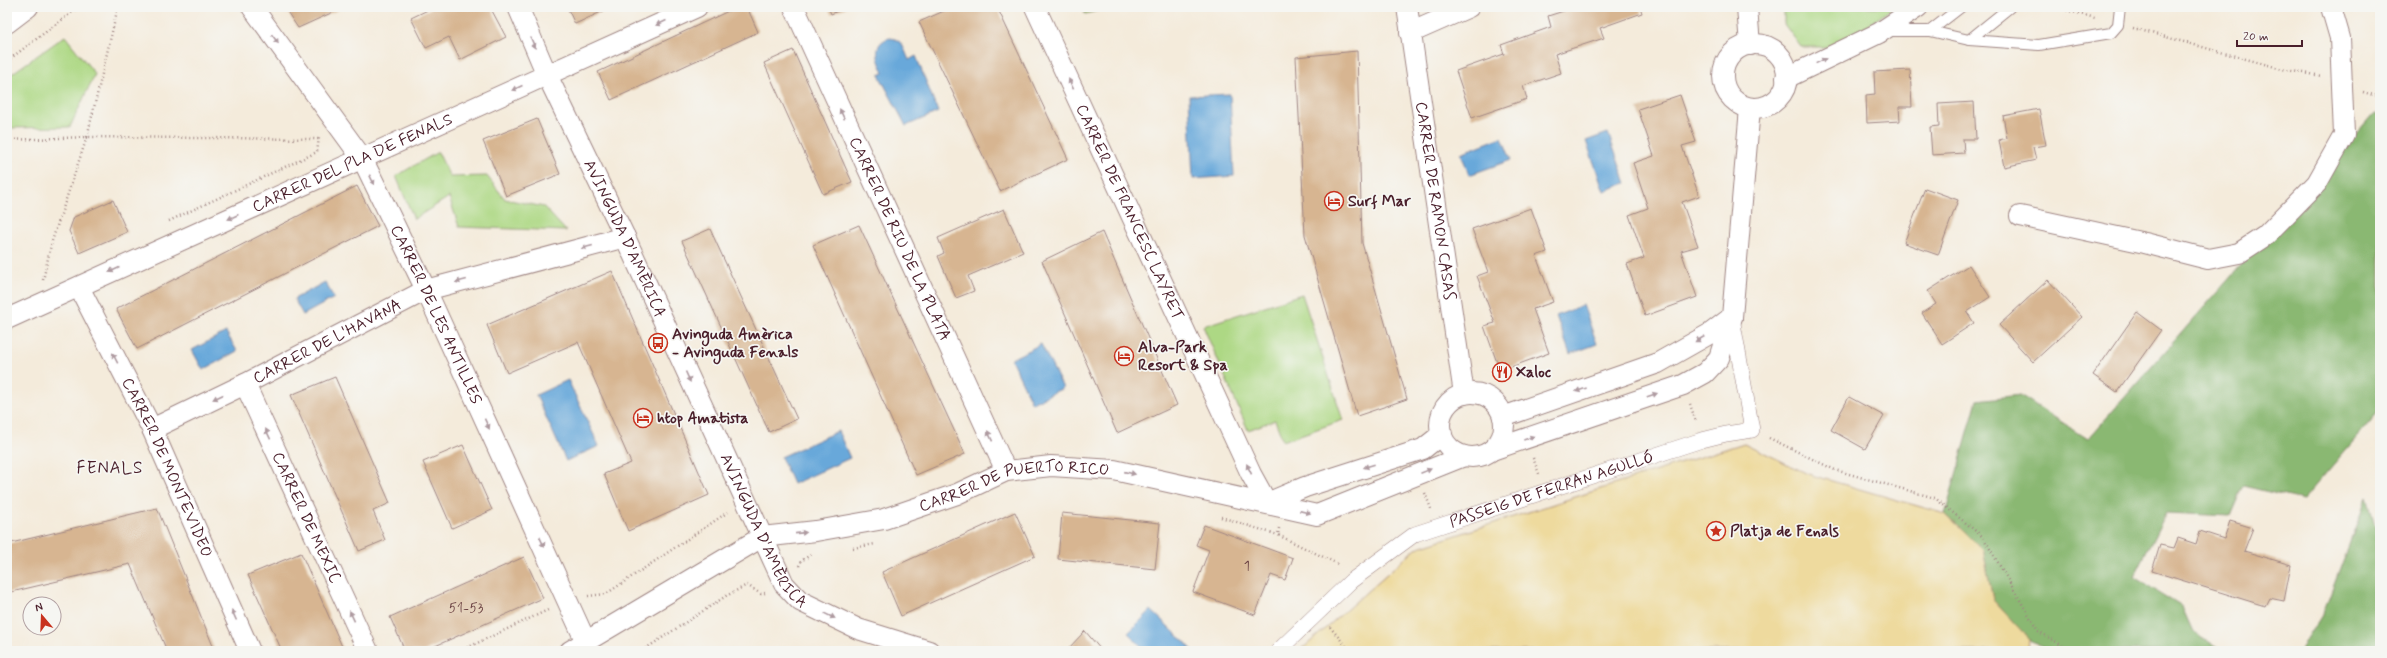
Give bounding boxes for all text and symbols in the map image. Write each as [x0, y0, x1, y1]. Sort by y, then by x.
one-way arrow [655, 20, 667, 26]
scale bar [2237, 22, 2302, 48]
text: 20 m [2243, 29, 2269, 45]
one-way arrow [271, 33, 279, 44]
one-way arrow [530, 37, 536, 48]
one-way arrow [1816, 58, 1827, 64]
one-way arrow [1068, 78, 1074, 90]
one-way arrow [512, 85, 523, 91]
street label: CARRER DE RAMON CASAS [1411, 100, 1461, 302]
street label: CARRER DE FRANCESC LAYRET [1071, 101, 1189, 323]
one-way arrow [839, 107, 845, 119]
street label: CARRER DEL PLA DE FENALS [249, 108, 456, 217]
street label: CARRER DE RIU DE LA PLATA [844, 134, 956, 344]
street label: AVINGUDA D'AMÈRICA [579, 156, 671, 321]
one-way arrow [369, 174, 375, 185]
hotel icon: Surf Mar [1323, 190, 1345, 212]
place label: Surf Mar [1348, 191, 1411, 212]
one-way arrow [227, 214, 238, 220]
street label: CARRER DE LES ANTILLES [386, 221, 487, 407]
one-way arrow [581, 244, 593, 250]
one-way arrow [109, 267, 120, 273]
one-way arrow [455, 278, 467, 284]
street label: CARRER DE L'HAVANA [249, 294, 405, 389]
place label: Avinguda Amèrica - Avinguda Fenals [672, 324, 798, 365]
bus stop icon: Avinguda Amèrica - Avinguda Fenals [647, 332, 669, 354]
one-way arrow [1694, 336, 1706, 343]
place label: Alva-Park Resort & Spa [1138, 337, 1228, 376]
hotel icon: Alva-Park Resort & Spa [1113, 345, 1135, 367]
one-way arrow [112, 352, 118, 363]
restaurant icon: Xaloc [1491, 361, 1513, 383]
place label: Xaloc [1516, 362, 1552, 383]
one-way arrow [685, 371, 691, 382]
street label: CARRER DE MONTEVIDEO [117, 374, 218, 560]
one-way arrow [1575, 387, 1587, 393]
one-way arrow [1646, 392, 1658, 398]
one-way arrow [213, 394, 224, 400]
hotel icon: htop Amatista [632, 407, 654, 429]
place label: htop Amatista [657, 408, 749, 429]
one-way arrow [484, 418, 491, 430]
one-way arrow [265, 428, 271, 440]
one-way arrow [987, 430, 993, 441]
one-way arrow [1524, 434, 1536, 440]
street label: PASSEIG DE FERRAN AGULLÓ [1447, 446, 1656, 533]
street label: CARRER DE MEXIC [267, 449, 346, 586]
street label: AVINGUDA D'AMÈRICA [715, 450, 810, 613]
street label: CARRER DE PUERTO RICO [916, 455, 1110, 517]
district label: FENALS [77, 457, 143, 479]
one-way arrow [1246, 463, 1252, 475]
one-way arrow [1362, 464, 1374, 470]
one-way arrow [1421, 468, 1433, 474]
one-way arrow [1123, 471, 1136, 477]
one-way arrow [1299, 510, 1311, 516]
place icon: Platja de Fenals [1705, 520, 1727, 542]
place label: Platja de Fenals [1730, 521, 1840, 542]
one-way arrow [795, 530, 807, 536]
one-way arrow [539, 537, 545, 548]
house number: 1 [1244, 557, 1250, 575]
north arrow [22, 596, 62, 636]
house number: 51-53 [448, 599, 484, 617]
text: N [33, 600, 45, 615]
one-way arrow [231, 609, 237, 621]
one-way arrow [349, 610, 355, 621]
one-way arrow [824, 613, 836, 619]

